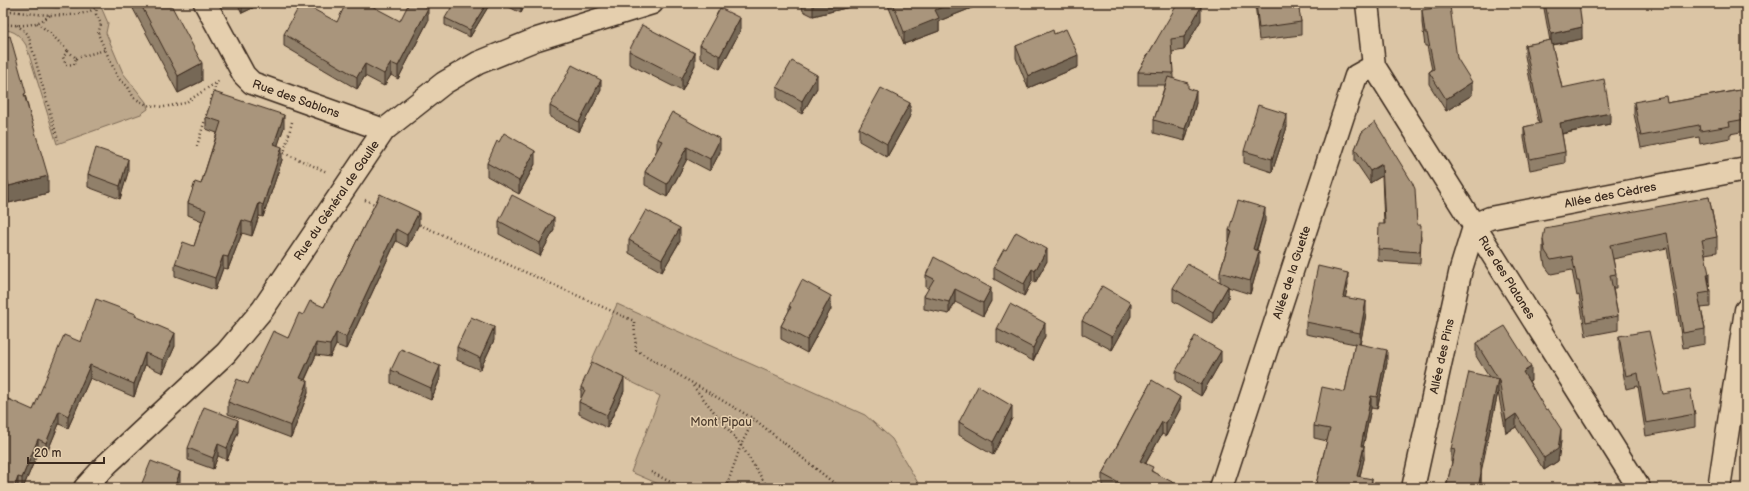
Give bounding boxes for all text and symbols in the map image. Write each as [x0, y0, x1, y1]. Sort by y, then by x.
street label: Rue des Sablons [250, 76, 342, 121]
street label: Rue du Général de Gaulle [291, 137, 382, 263]
street label: Allée des Cèdres [1563, 179, 1658, 211]
street label: Allée de la Guette [1269, 224, 1314, 321]
street label: Rue des Platanes [1475, 233, 1539, 322]
street label: Allée des Pins [1426, 317, 1457, 395]
park label: Mont Pipau [690, 415, 752, 430]
scale bar [28, 439, 104, 465]
text: 20 m [34, 446, 61, 461]

